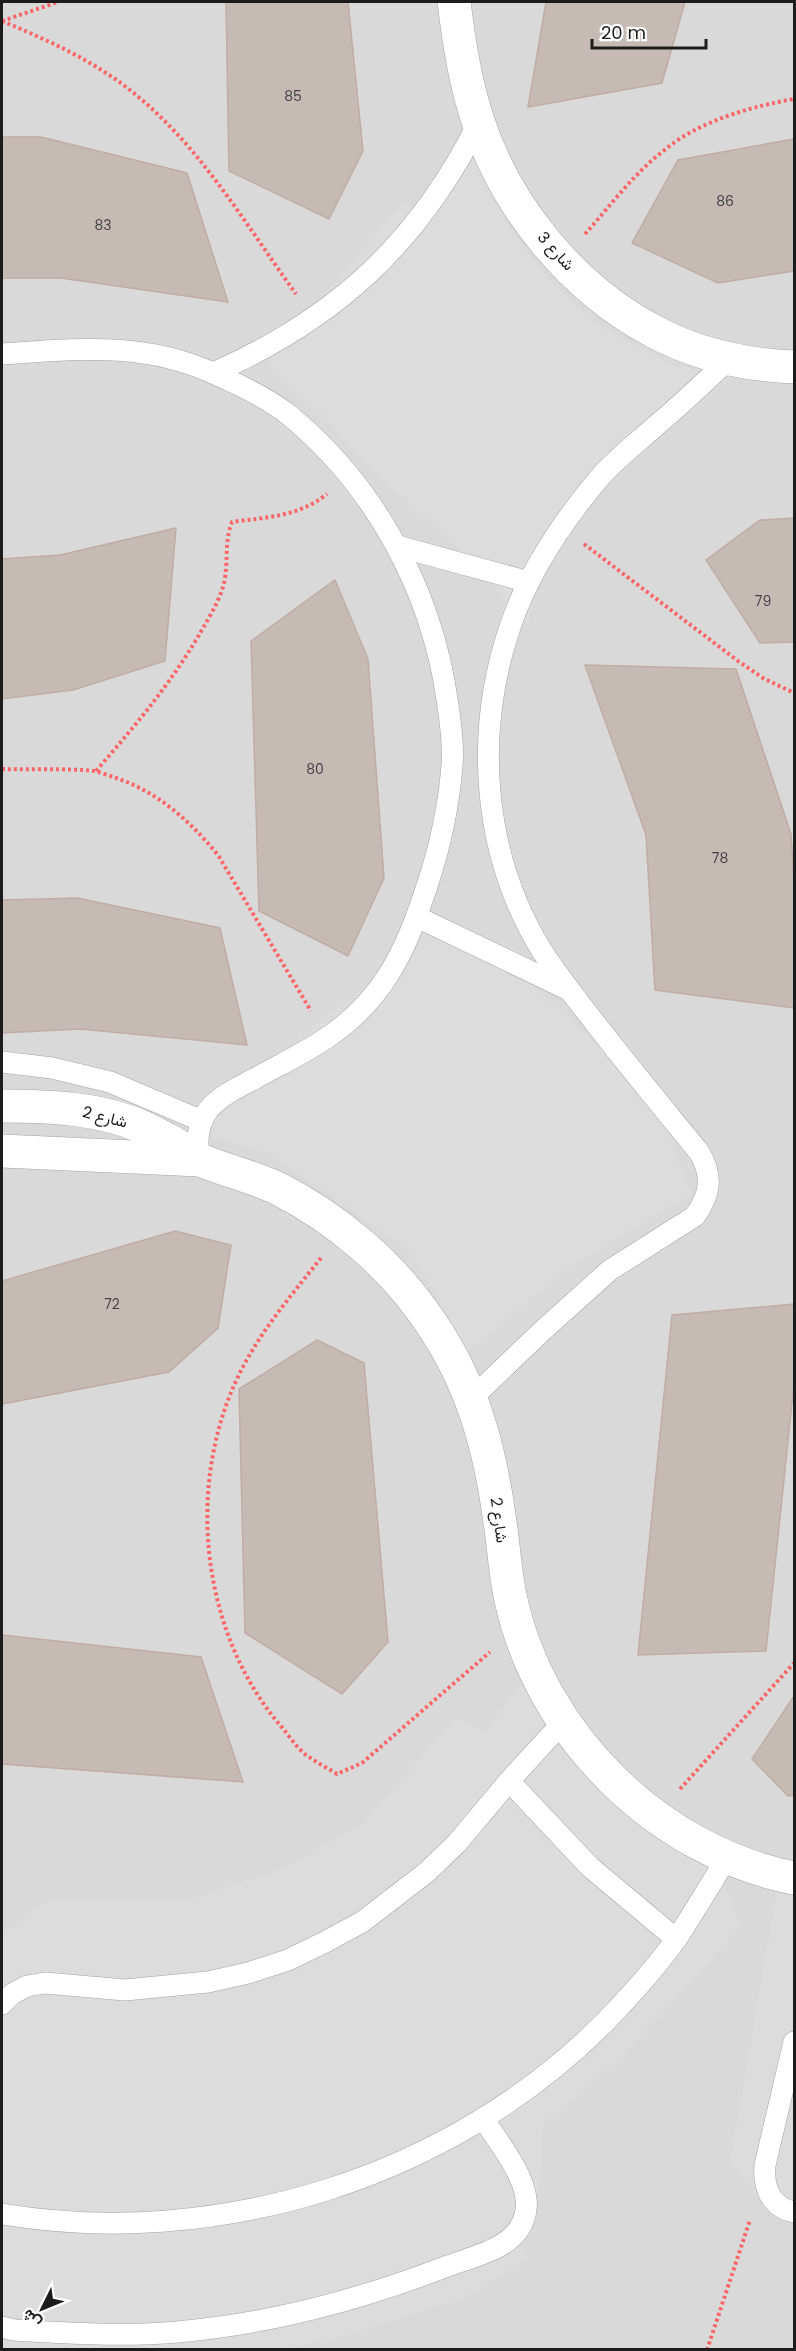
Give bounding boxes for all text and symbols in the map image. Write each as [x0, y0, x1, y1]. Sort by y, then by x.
scale bar [592, 12, 706, 50]
text: 20 m [601, 20, 646, 45]
house number: 85 [284, 86, 302, 106]
house number: 86 [716, 191, 734, 211]
house number: 83 [94, 215, 112, 235]
street label: شارع 3 [532, 226, 580, 276]
house number: 79 [755, 591, 771, 611]
house number: 80 [306, 759, 324, 779]
house number: 78 [712, 848, 728, 868]
street label: شارع 2 [80, 1100, 130, 1134]
house number: 72 [104, 1294, 120, 1314]
street label: شارع 2 [484, 1496, 514, 1544]
north arrow [12, 2279, 72, 2339]
text: ش [16, 2304, 46, 2334]

